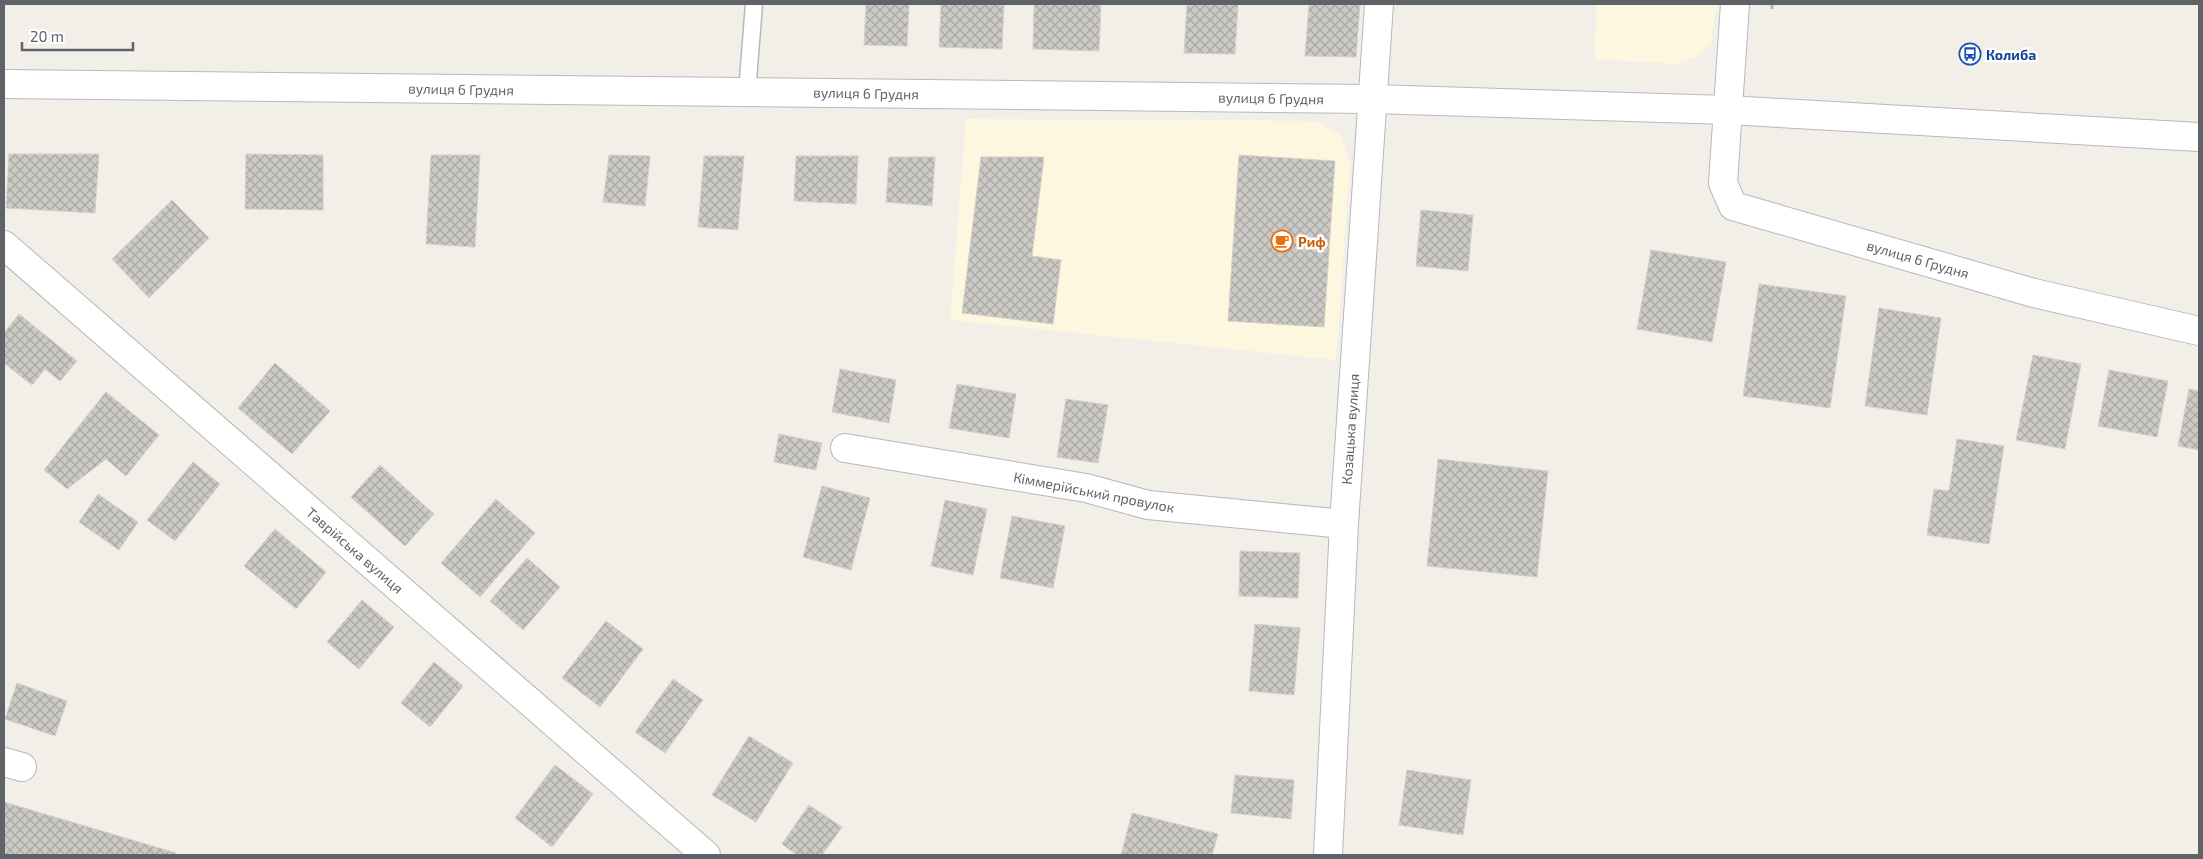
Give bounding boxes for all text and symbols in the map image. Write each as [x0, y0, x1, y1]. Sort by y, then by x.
scale bar [22, 20, 134, 52]
text: 20 m [30, 27, 64, 45]
bus stop icon: Колиба [1958, 42, 1982, 66]
place label: Колиба [1986, 46, 2036, 63]
street label: вулиця 6 Грудня [408, 80, 514, 98]
street label: вулиця 6 Грудня [813, 84, 919, 102]
street label: вулиця 6 Грудня [1218, 89, 1324, 107]
cafe icon: Риф [1270, 229, 1294, 253]
place label: Риф [1298, 233, 1326, 250]
street label: вулиця 6 Грудня [1865, 236, 1971, 282]
street label: Козацька вулиця [1338, 373, 1362, 485]
street label: Кіммерійський провулок [1012, 468, 1176, 516]
street label: Таврійська вулиця [303, 503, 407, 597]

